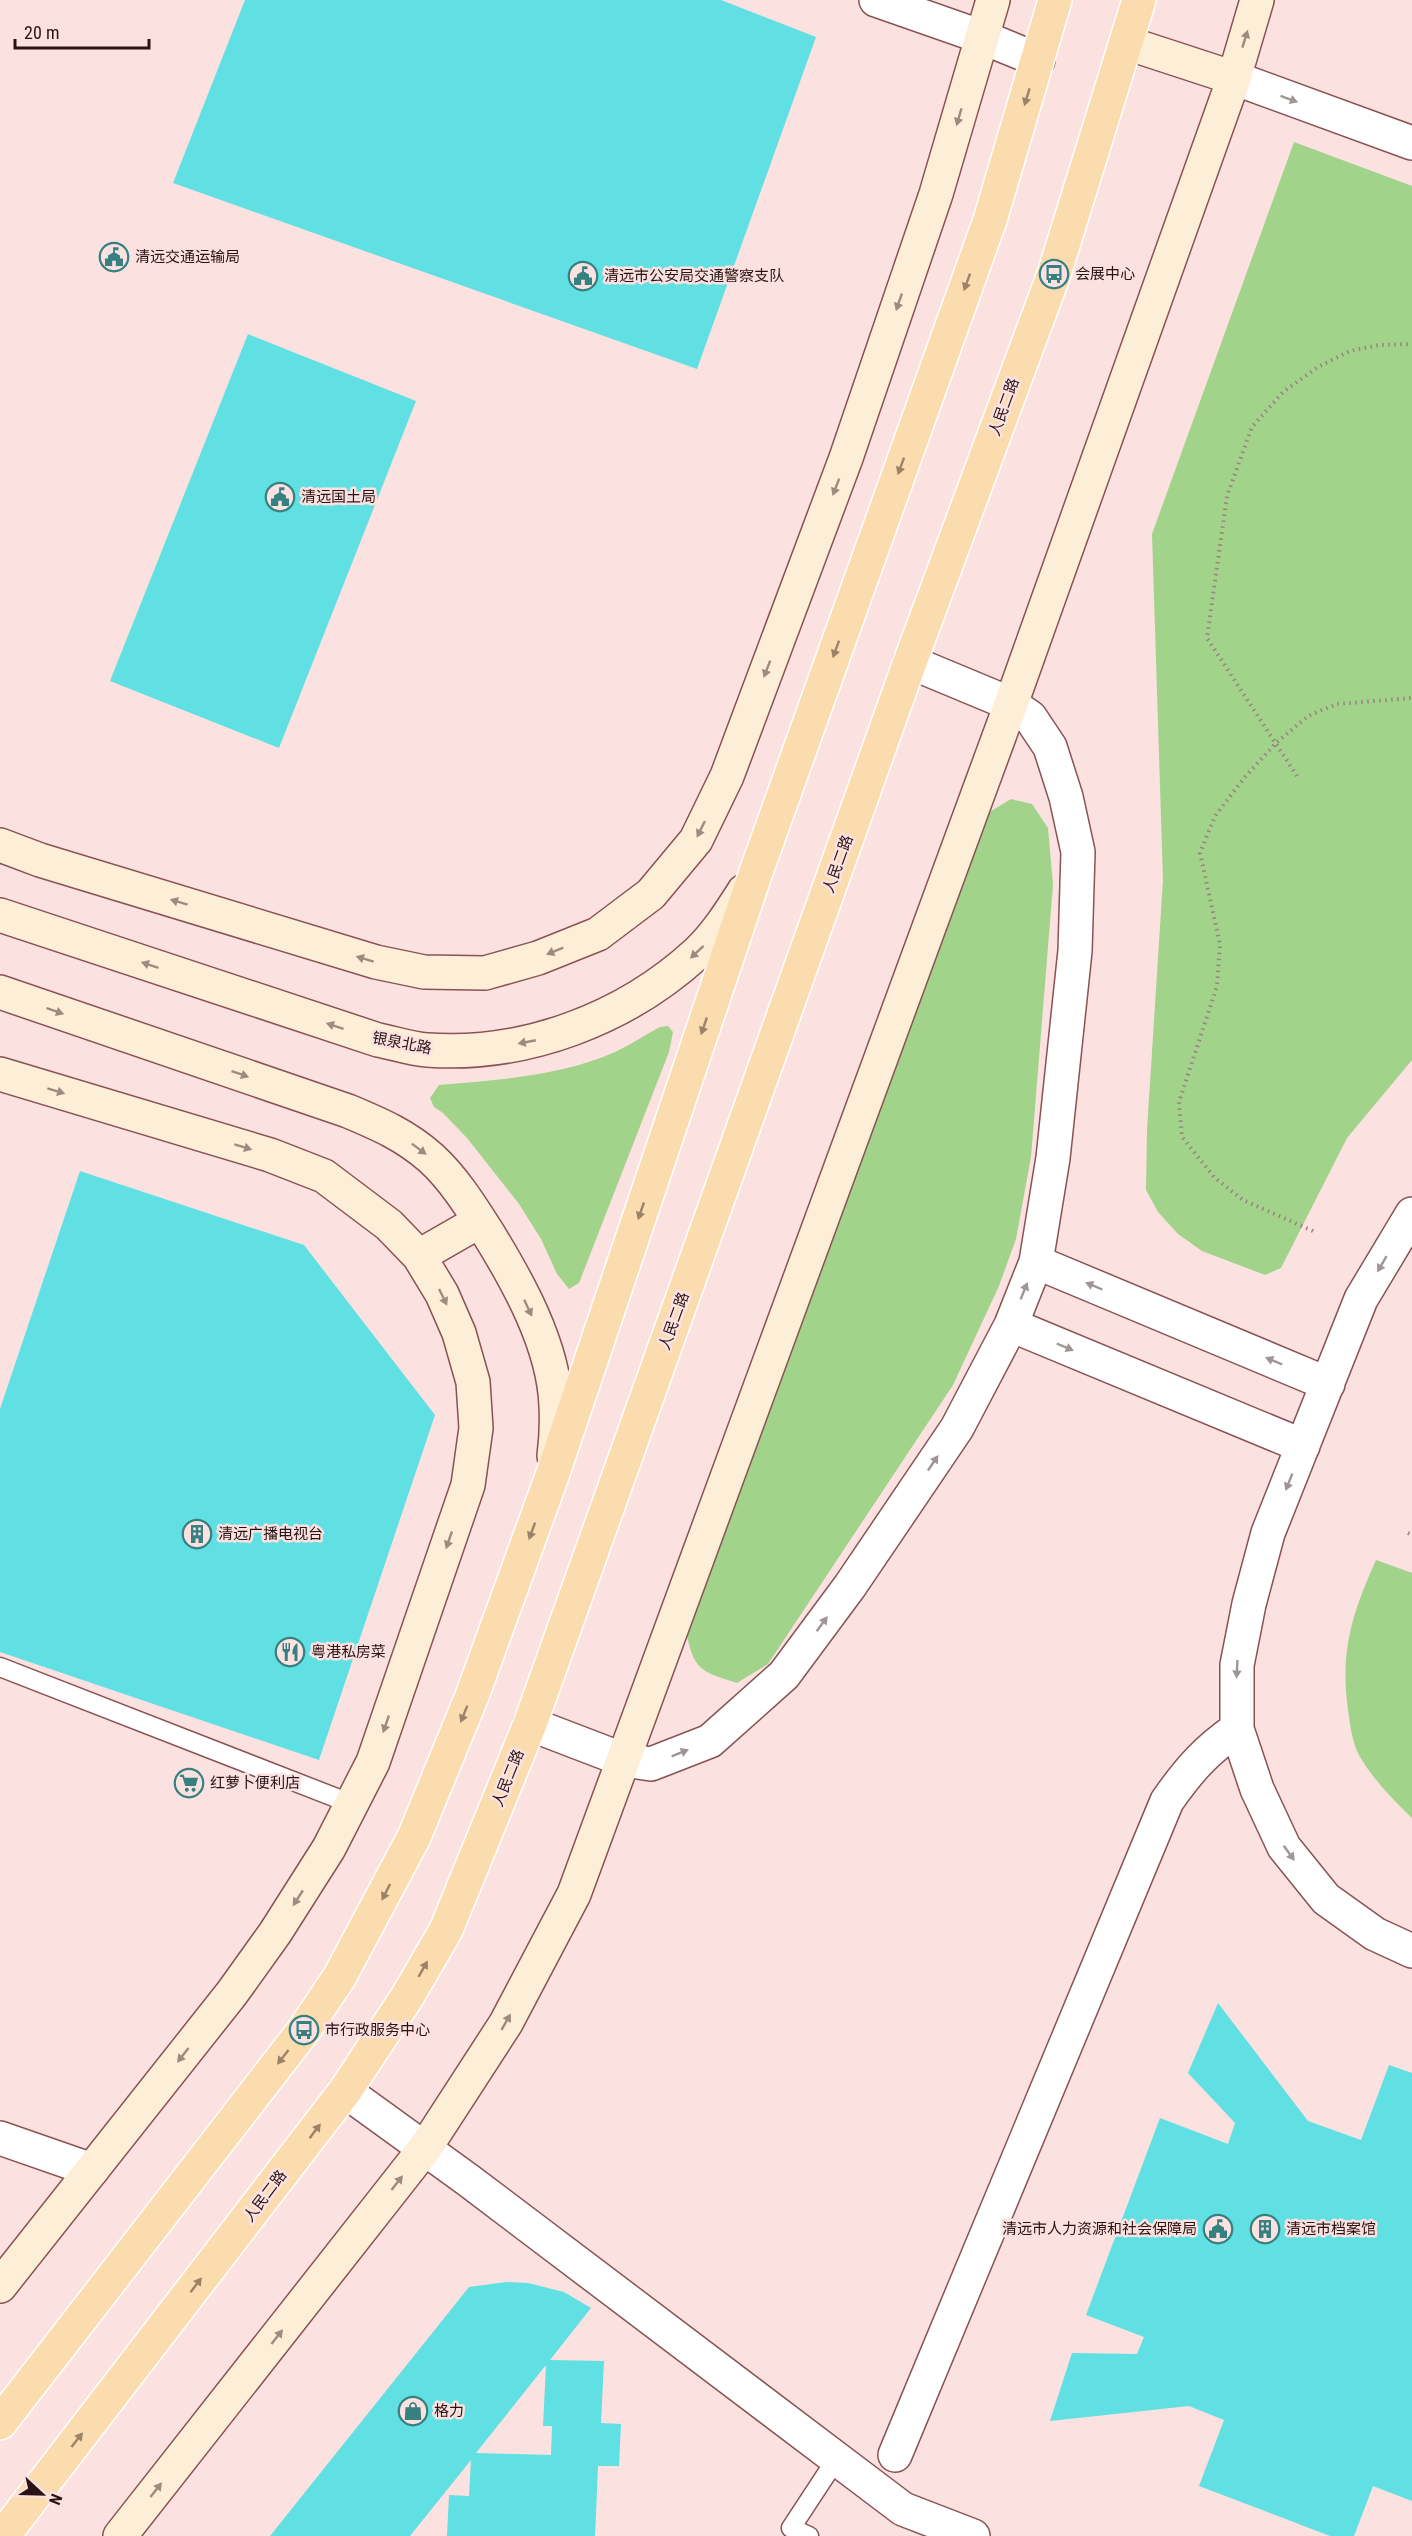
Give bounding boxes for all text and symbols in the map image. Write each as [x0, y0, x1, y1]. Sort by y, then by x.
scale bar [15, 12, 148, 50]
text: 20 m [24, 22, 59, 43]
one-way arrow [1241, 30, 1250, 48]
one-way arrow [1022, 88, 1031, 106]
one-way arrow [1280, 94, 1298, 104]
one-way arrow [954, 108, 963, 126]
public building icon: 清远交通运输局 [98, 241, 130, 273]
place label: 清远交通运输局 [135, 248, 240, 266]
bus stop icon: 会展中心 [1038, 258, 1070, 290]
public building icon: 清远市公安局交通警察支队 [567, 260, 599, 292]
place label: 会展中心 [1075, 265, 1135, 283]
place label: 清远市公安局交通警察支队 [604, 267, 784, 285]
one-way arrow [962, 273, 972, 291]
one-way arrow [894, 293, 904, 311]
street label: 人民二路 [985, 376, 1023, 438]
one-way arrow [896, 457, 906, 475]
one-way arrow [830, 478, 840, 496]
public building icon: 清远国土局 [264, 481, 296, 513]
place label: 清远国土局 [301, 488, 376, 506]
one-way arrow [830, 640, 840, 658]
one-way arrow [762, 660, 772, 678]
one-way arrow [697, 820, 706, 837]
street label: 人民二路 [819, 833, 857, 895]
one-way arrow [170, 897, 188, 906]
one-way arrow [689, 945, 704, 959]
one-way arrow [546, 946, 564, 956]
one-way arrow [356, 954, 374, 963]
one-way arrow [141, 959, 159, 969]
one-way arrow [46, 1007, 64, 1017]
one-way arrow [698, 1018, 708, 1036]
one-way arrow [326, 1020, 344, 1030]
street label: 银泉北路 [371, 1028, 433, 1058]
one-way arrow [517, 1038, 536, 1047]
one-way arrow [231, 1070, 249, 1079]
one-way arrow [47, 1087, 65, 1096]
one-way arrow [411, 1142, 426, 1154]
one-way arrow [234, 1143, 252, 1152]
one-way arrow [636, 1202, 646, 1220]
one-way arrow [1376, 1256, 1387, 1272]
one-way arrow [1085, 1281, 1103, 1290]
one-way arrow [1019, 1282, 1029, 1300]
one-way arrow [438, 1288, 447, 1305]
street label: 人民二路 [655, 1290, 693, 1352]
one-way arrow [524, 1299, 533, 1316]
one-way arrow [1056, 1342, 1074, 1352]
one-way arrow [1265, 1356, 1283, 1365]
one-way arrow [927, 1456, 939, 1472]
one-way arrow [1284, 1473, 1294, 1491]
building icon: 清远广播电视台 [181, 1518, 213, 1550]
one-way arrow [527, 1522, 537, 1540]
place label: 清远广播电视台 [218, 1525, 323, 1543]
one-way arrow [444, 1531, 454, 1549]
one-way arrow [816, 1616, 828, 1632]
restaurant icon: 粤港私房菜 [274, 1636, 306, 1668]
place label: 粤港私房菜 [311, 1643, 386, 1661]
one-way arrow [1233, 1660, 1242, 1679]
one-way arrow [459, 1705, 469, 1723]
one-way arrow [380, 1715, 390, 1733]
street label: 人民二路 [488, 1747, 528, 1809]
one-way arrow [672, 1748, 690, 1758]
supermarket icon: 红萝卜便利店 [173, 1767, 205, 1799]
place label: 红萝卜便利店 [210, 1774, 300, 1792]
one-way arrow [1283, 1844, 1295, 1860]
one-way arrow [381, 1884, 391, 1901]
one-way arrow [292, 1889, 303, 1906]
one-way arrow [418, 1960, 428, 1977]
one-way arrow [501, 2013, 511, 2030]
bus stop icon: 市行政服务中心 [288, 2014, 320, 2046]
place label: 市行政服务中心 [325, 2021, 430, 2039]
one-way arrow [176, 2047, 189, 2063]
one-way arrow [277, 2049, 289, 2065]
one-way arrow [309, 2123, 321, 2139]
street label: 人民二路 [240, 2167, 290, 2225]
one-way arrow [391, 2175, 404, 2191]
public building icon: 清远市人力资源和社会保障局 [1202, 2213, 1234, 2245]
building icon: 清远市档案馆 [1249, 2213, 1281, 2245]
place label: 清远市人力资源和社会保障局 [1002, 2220, 1197, 2238]
place label: 清远市档案馆 [1286, 2220, 1376, 2238]
one-way arrow [190, 2278, 202, 2293]
one-way arrow [270, 2329, 282, 2344]
shop icon: 格力 [397, 2395, 429, 2427]
place label: 格力 [434, 2402, 464, 2420]
one-way arrow [71, 2432, 84, 2448]
north arrow [12, 2464, 72, 2524]
one-way arrow [150, 2482, 163, 2498]
text: N [45, 2491, 66, 2508]

